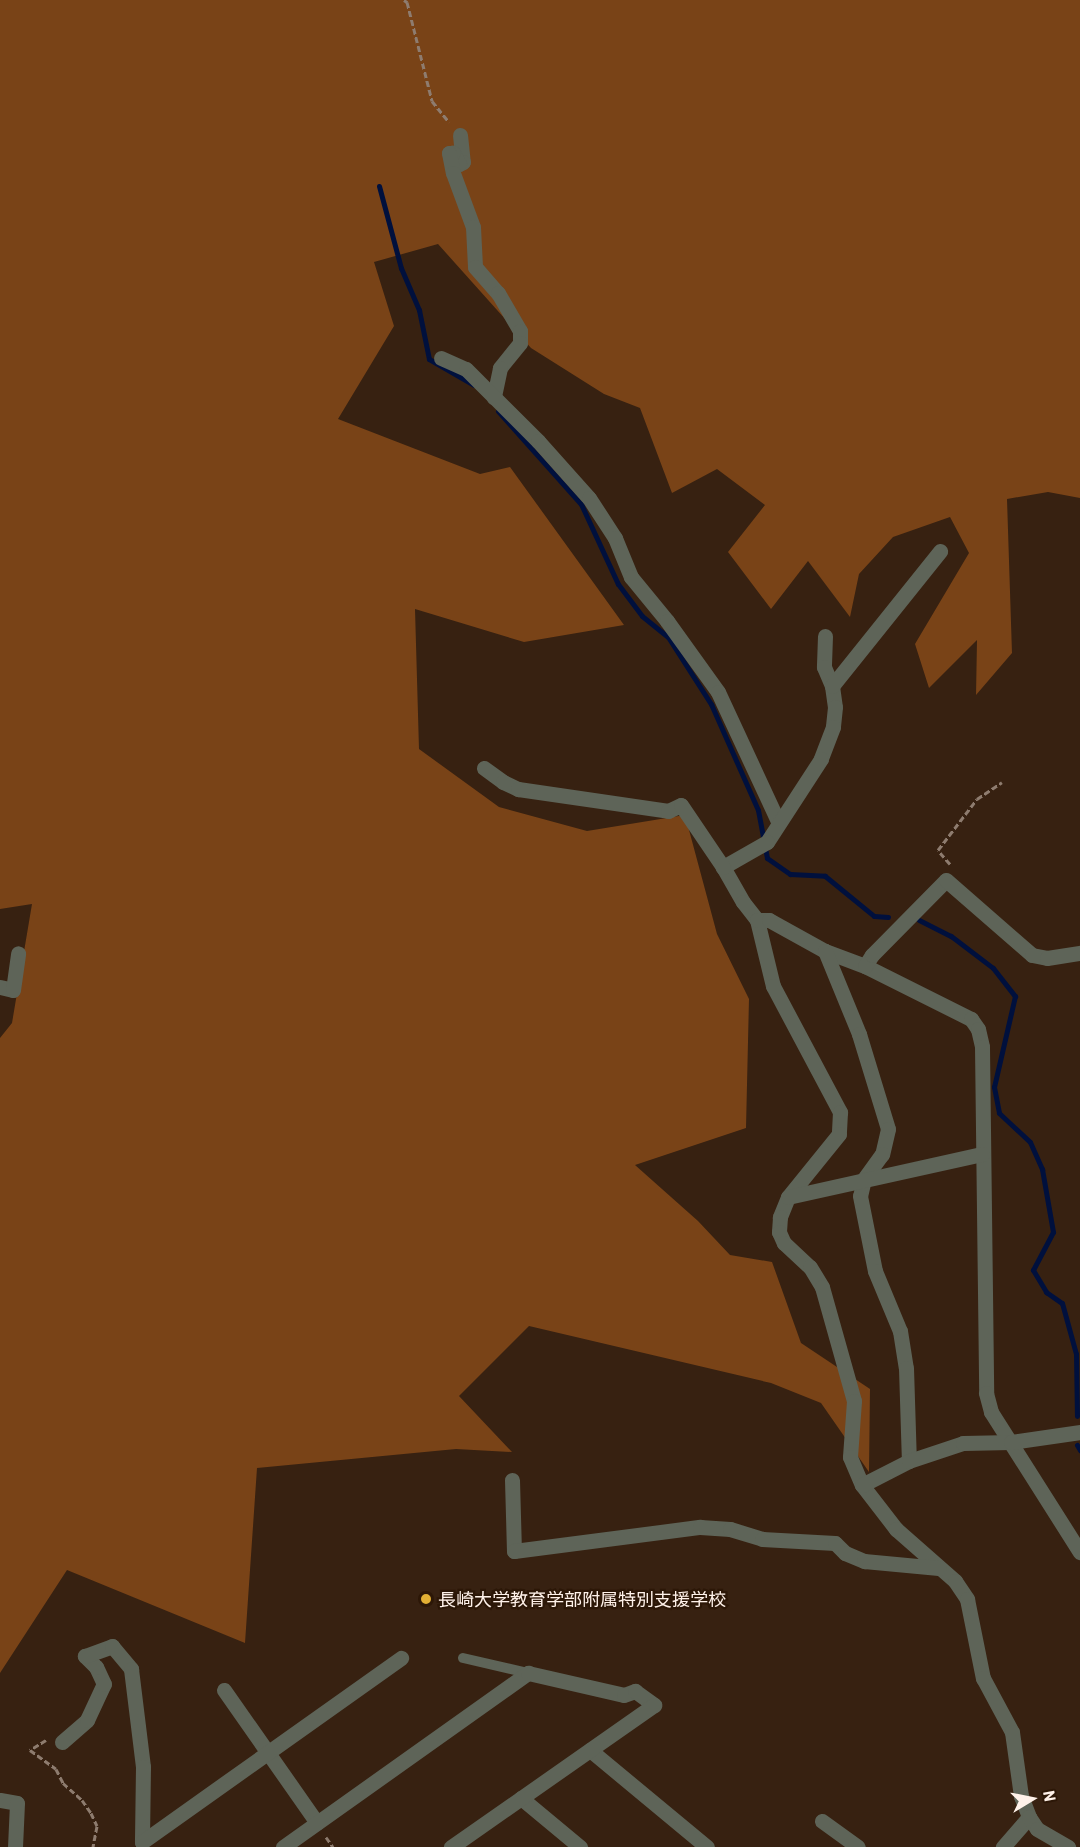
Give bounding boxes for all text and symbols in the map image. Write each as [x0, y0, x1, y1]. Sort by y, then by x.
place label: 長崎大学教育学部附属特別支援学校 [438, 1588, 726, 1610]
marker: 長崎大学教育学部附属特別支援学校 [419, 1592, 433, 1606]
north arrow [1002, 1769, 1062, 1829]
text: N [1040, 1789, 1060, 1803]

